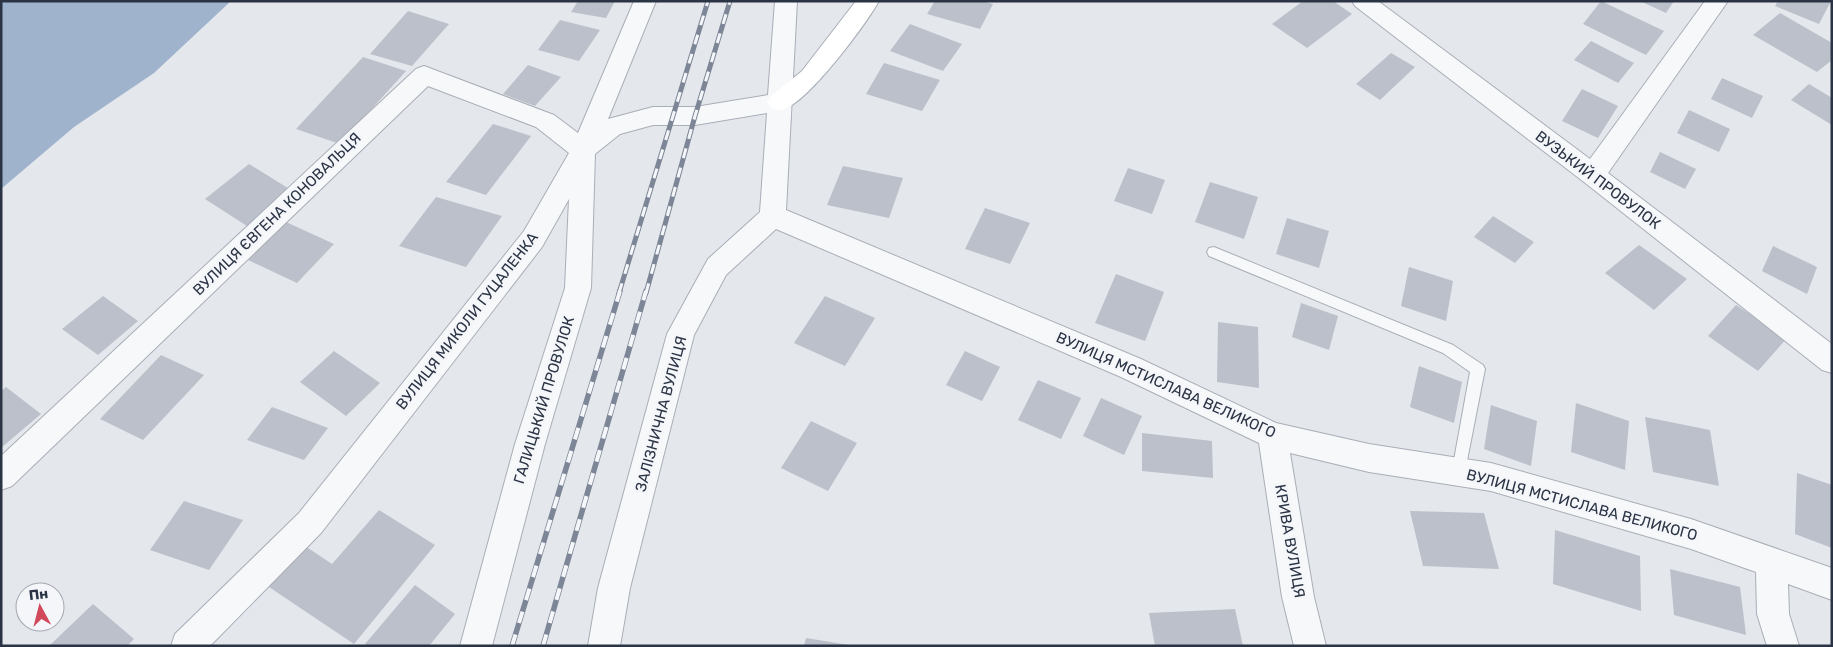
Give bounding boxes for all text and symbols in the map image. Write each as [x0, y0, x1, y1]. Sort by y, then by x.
street label: ВУЗЬКИЙ ПРОВУЛОК [1532, 127, 1664, 233]
street label: ВУЛИЦЯ ЄВГЕНА КОНОВАЛЬЦЯ [189, 129, 365, 299]
street label: ВУЛИЦЯ МИКОЛИ ГУЦАЛЕНКА [392, 229, 542, 413]
street label: ГАЛИЦЬКИЙ ПРОВУЛОК [510, 314, 578, 486]
street label: ВУЛИЦЯ МСТИСЛАВА ВЕЛИКОГО [1053, 328, 1279, 442]
street label: ЗАЛІЗНИЧНА ВУЛИЦЯ [632, 334, 690, 494]
street label: ВУЛИЦЯ МСТИСЛАВА ВЕЛИКОГО [1464, 465, 1700, 545]
street label: КРИВА ВУЛИЦЯ [1271, 483, 1309, 599]
north arrow [15, 582, 65, 632]
text: Пн [28, 585, 49, 604]

